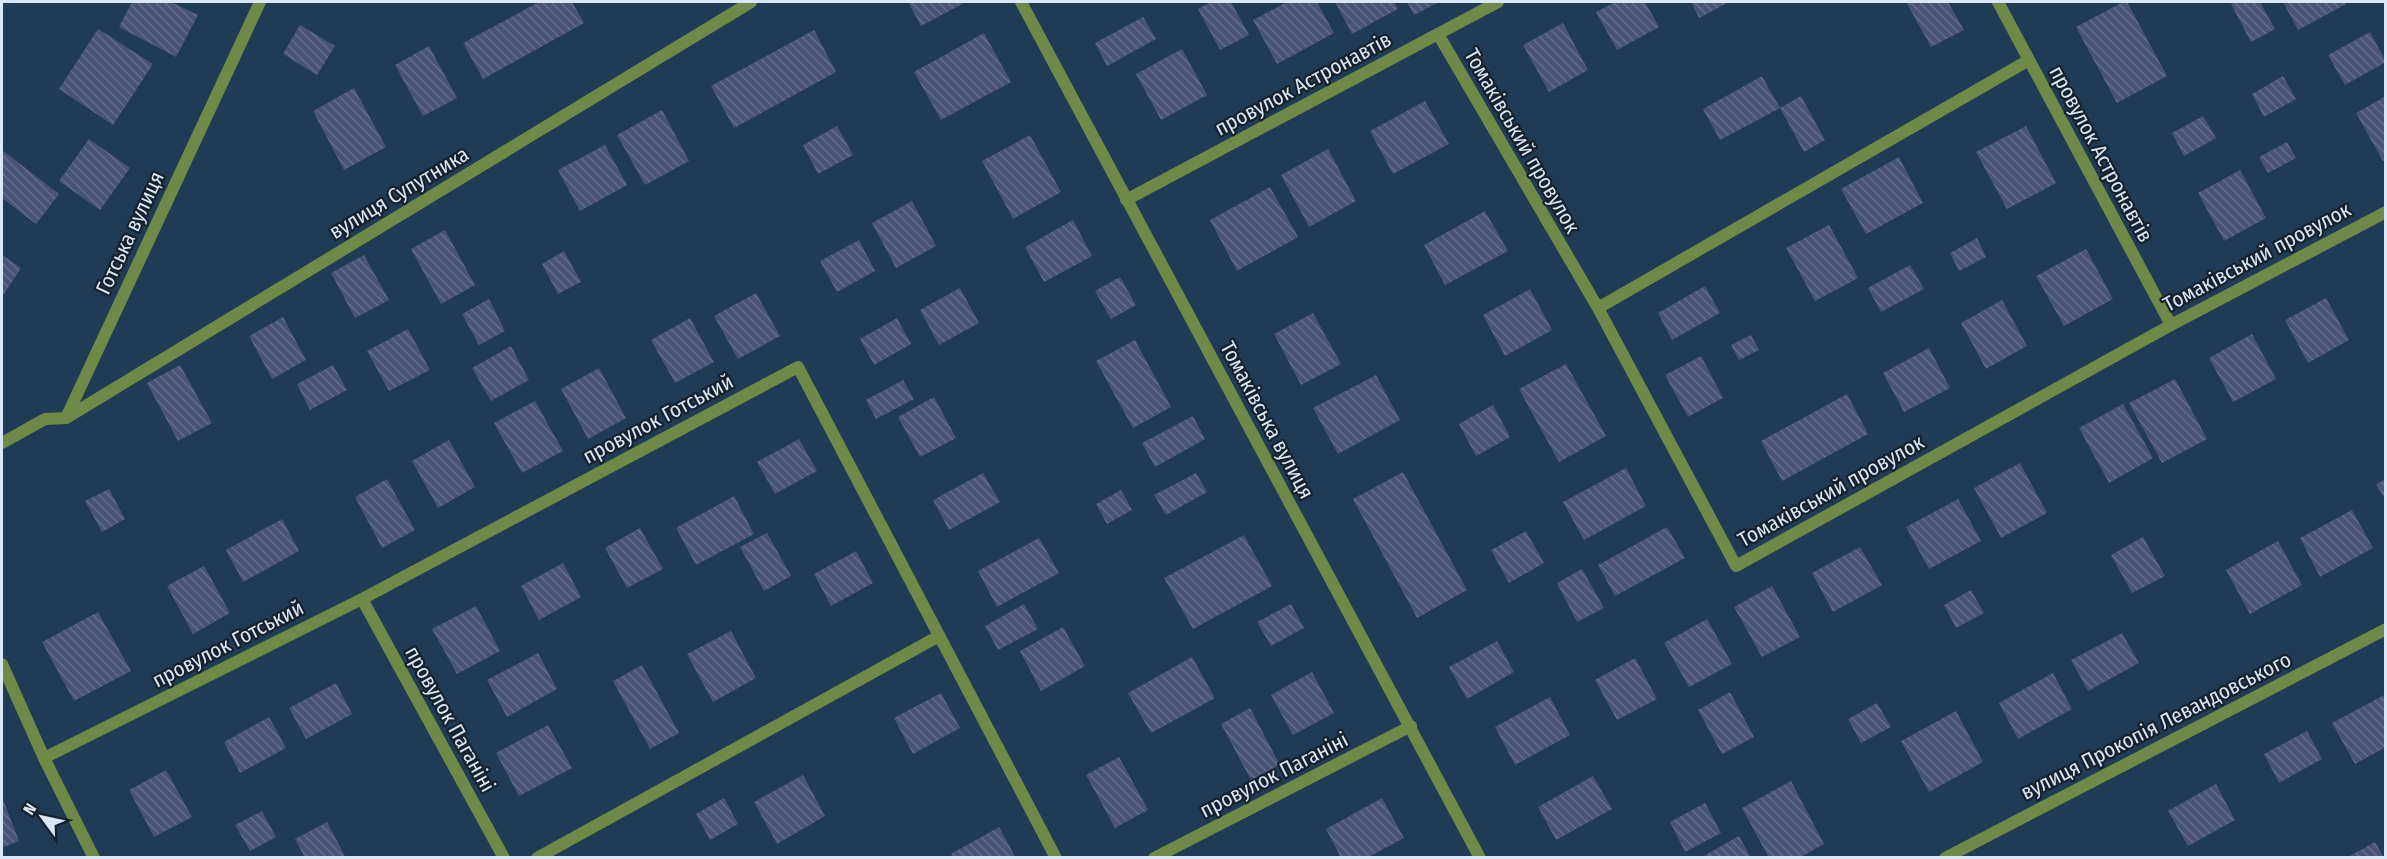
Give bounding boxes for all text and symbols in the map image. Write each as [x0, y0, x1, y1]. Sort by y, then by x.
street label: провулок Астронавтів [1210, 26, 1396, 142]
street label: Томаківський провулок [1459, 44, 1586, 238]
street label: провулок Астронавтів [2043, 61, 2159, 247]
street label: вулиця Супутника [324, 141, 474, 245]
street label: Готська вулиця [90, 167, 170, 299]
street label: Томаківський провулок [2159, 196, 2355, 317]
street label: Томаківська вулиця [1214, 337, 1320, 503]
street label: провулок Готський [578, 368, 738, 470]
street label: Томаківський провулок [1733, 429, 1929, 553]
street label: провулок Готський [148, 595, 308, 693]
street label: провулок Паганіні [399, 641, 501, 797]
street label: вулиця Прокопія Левандовського [2016, 646, 2296, 806]
street label: провулок Паганіні [1196, 726, 1352, 824]
north arrow [12, 787, 72, 847]
text: N [19, 800, 40, 818]

